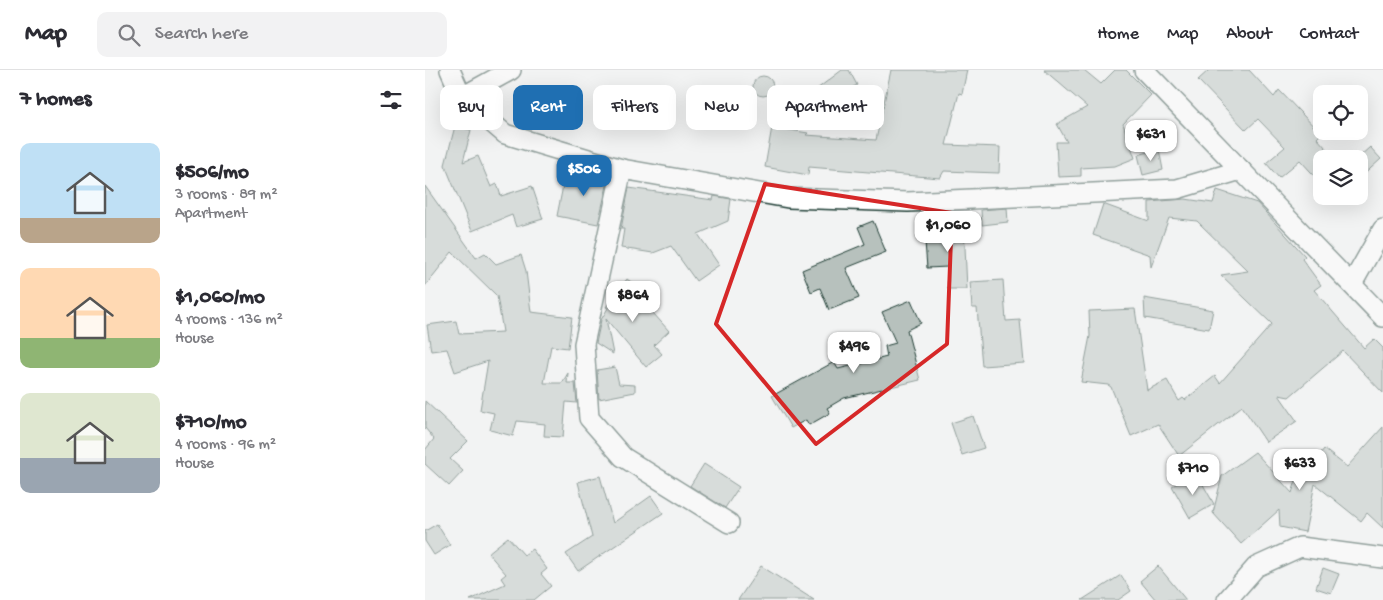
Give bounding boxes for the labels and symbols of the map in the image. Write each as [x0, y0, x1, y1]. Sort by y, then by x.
pin: $631 [1121, 119, 1181, 162]
pin: $506 [554, 154, 614, 197]
pin: $1,060 [907, 210, 989, 253]
pin: $864 [603, 280, 663, 323]
pin: $496 [824, 332, 884, 374]
pin: $633 [1270, 448, 1330, 491]
pin: $710 [1163, 454, 1223, 496]

